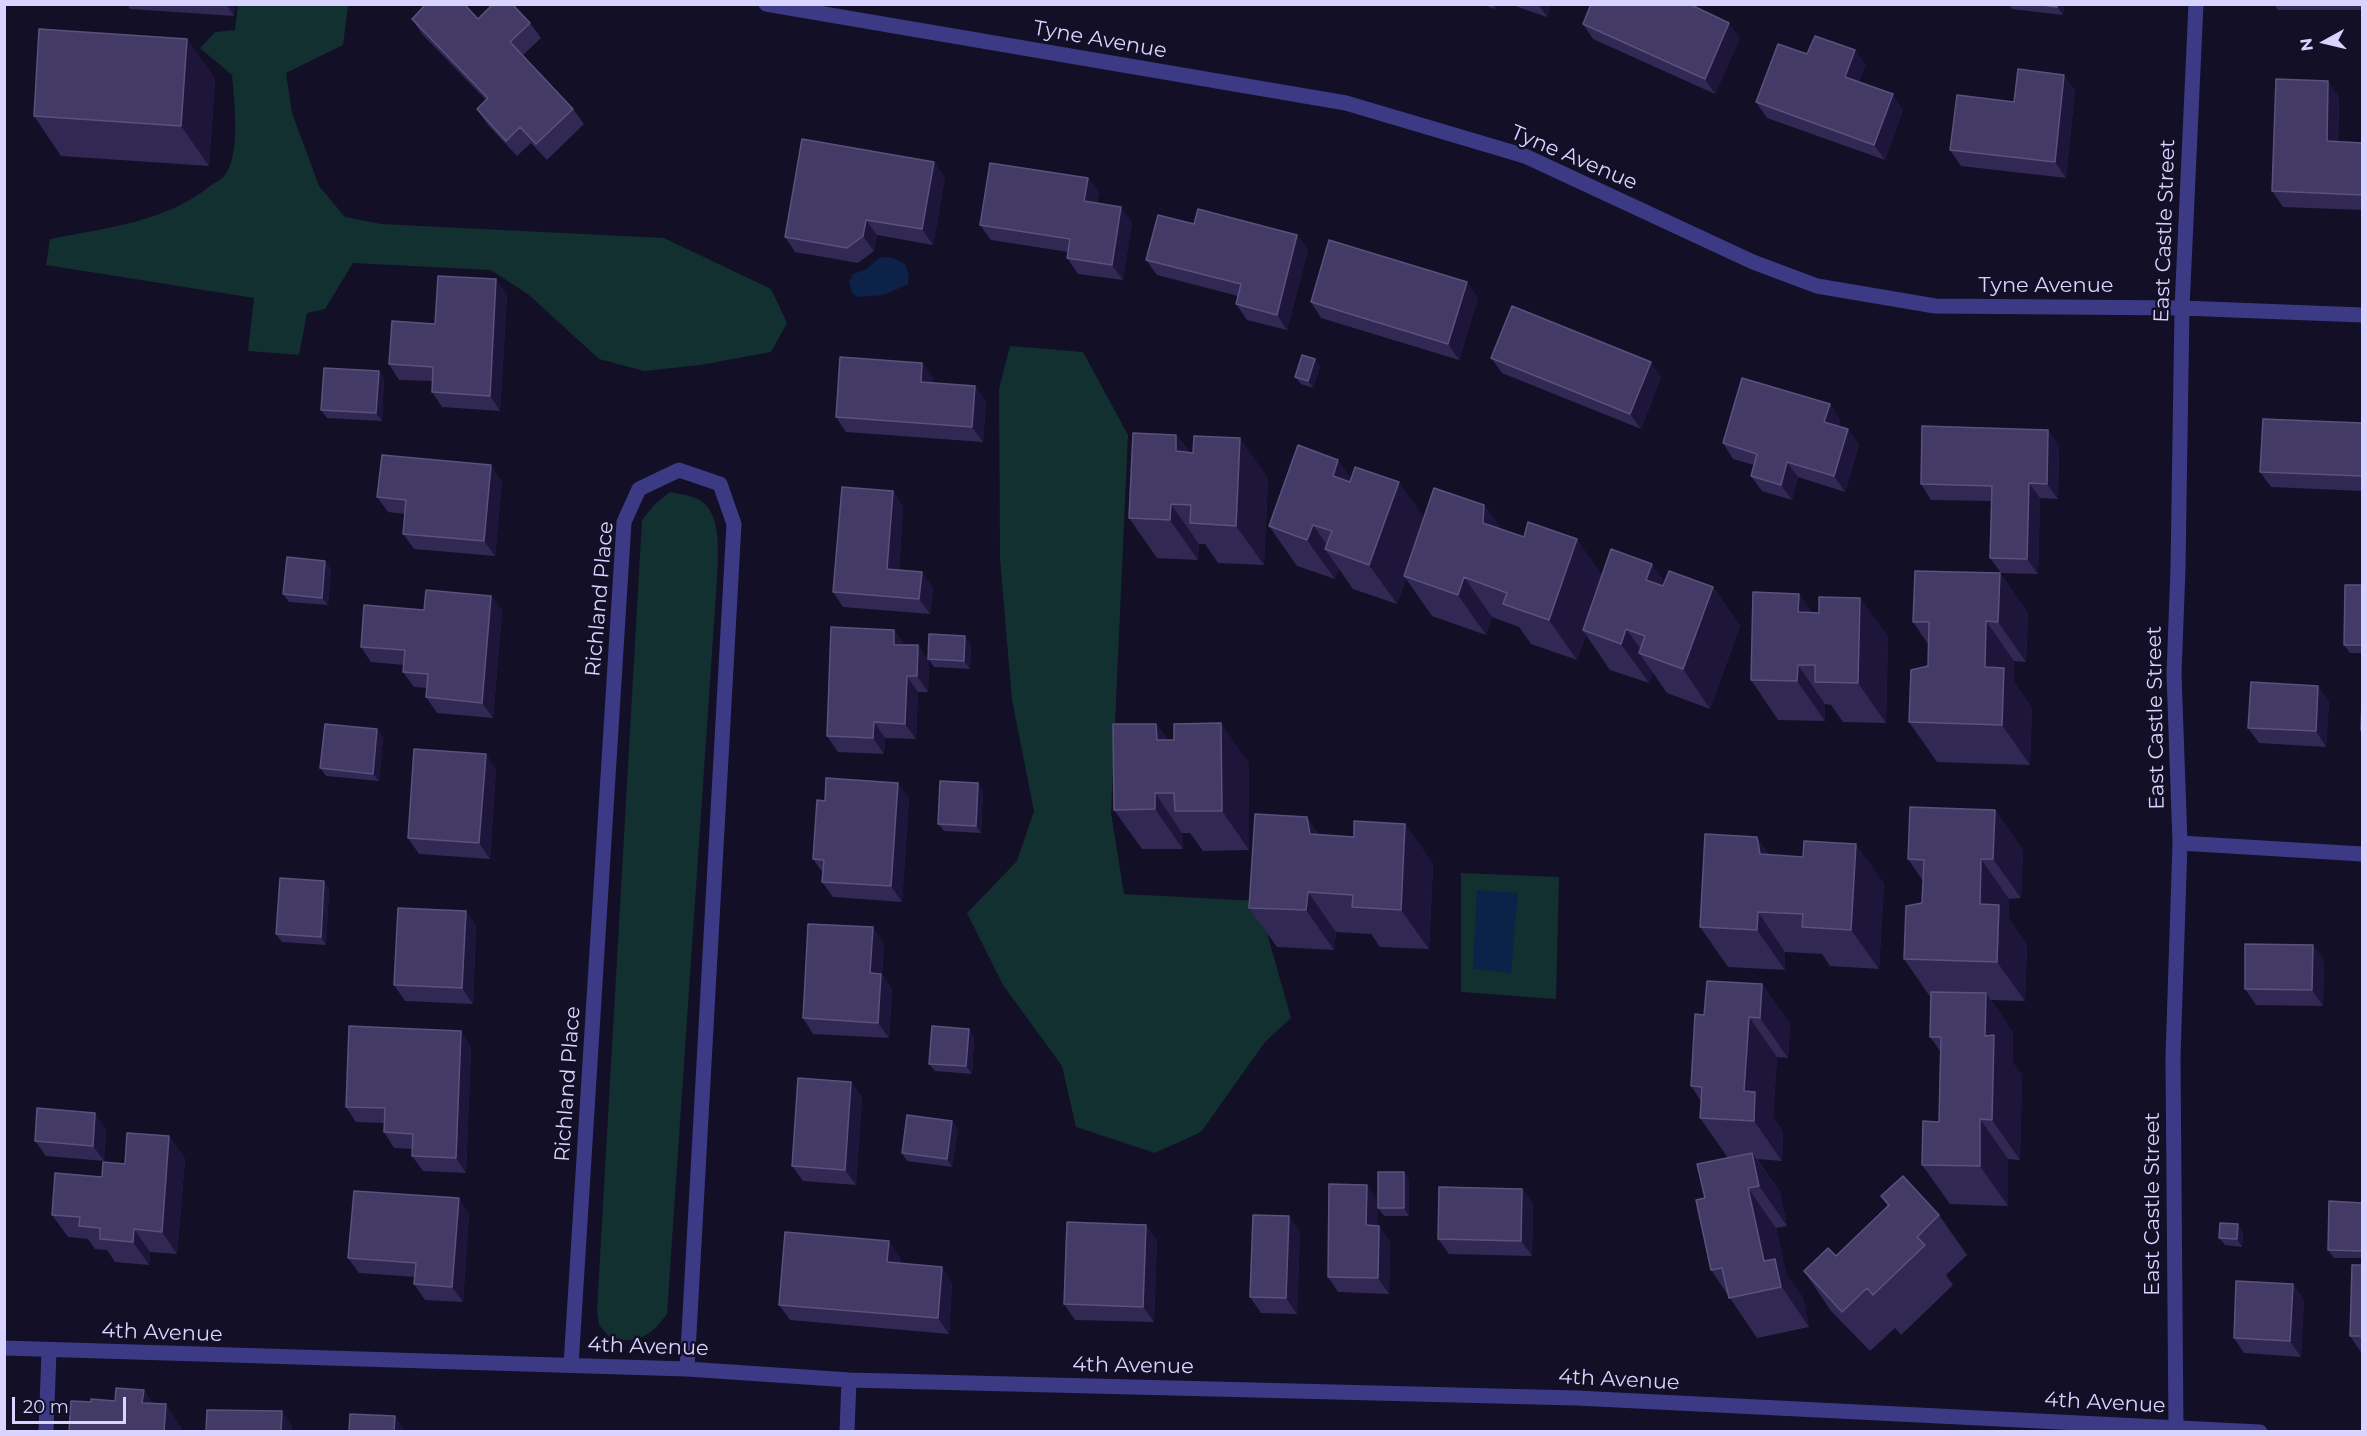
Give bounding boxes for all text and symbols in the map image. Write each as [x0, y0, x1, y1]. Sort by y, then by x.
north arrow [2295, 12, 2355, 72]
street label: Tyne Avenue [1031, 16, 1169, 64]
text: N [2296, 37, 2317, 52]
street label: Tyne Avenue [1507, 120, 1641, 196]
street label: East Castle Street [2149, 139, 2181, 323]
street label: Tyne Avenue [1978, 273, 2114, 299]
street label: Richland Place [581, 520, 619, 678]
street label: East Castle Street [2142, 626, 2170, 810]
street label: Richland Place [550, 1005, 586, 1163]
street label: East Castle Street [2140, 1112, 2166, 1296]
street label: 4th Avenue [101, 1318, 223, 1348]
street label: 4th Avenue [587, 1332, 709, 1362]
street label: 4th Avenue [1072, 1352, 1194, 1380]
street label: 4th Avenue [1558, 1364, 1680, 1396]
scale bar [15, 1385, 129, 1423]
street label: 4th Avenue [2044, 1387, 2166, 1419]
text: 20 m [23, 1396, 69, 1418]

